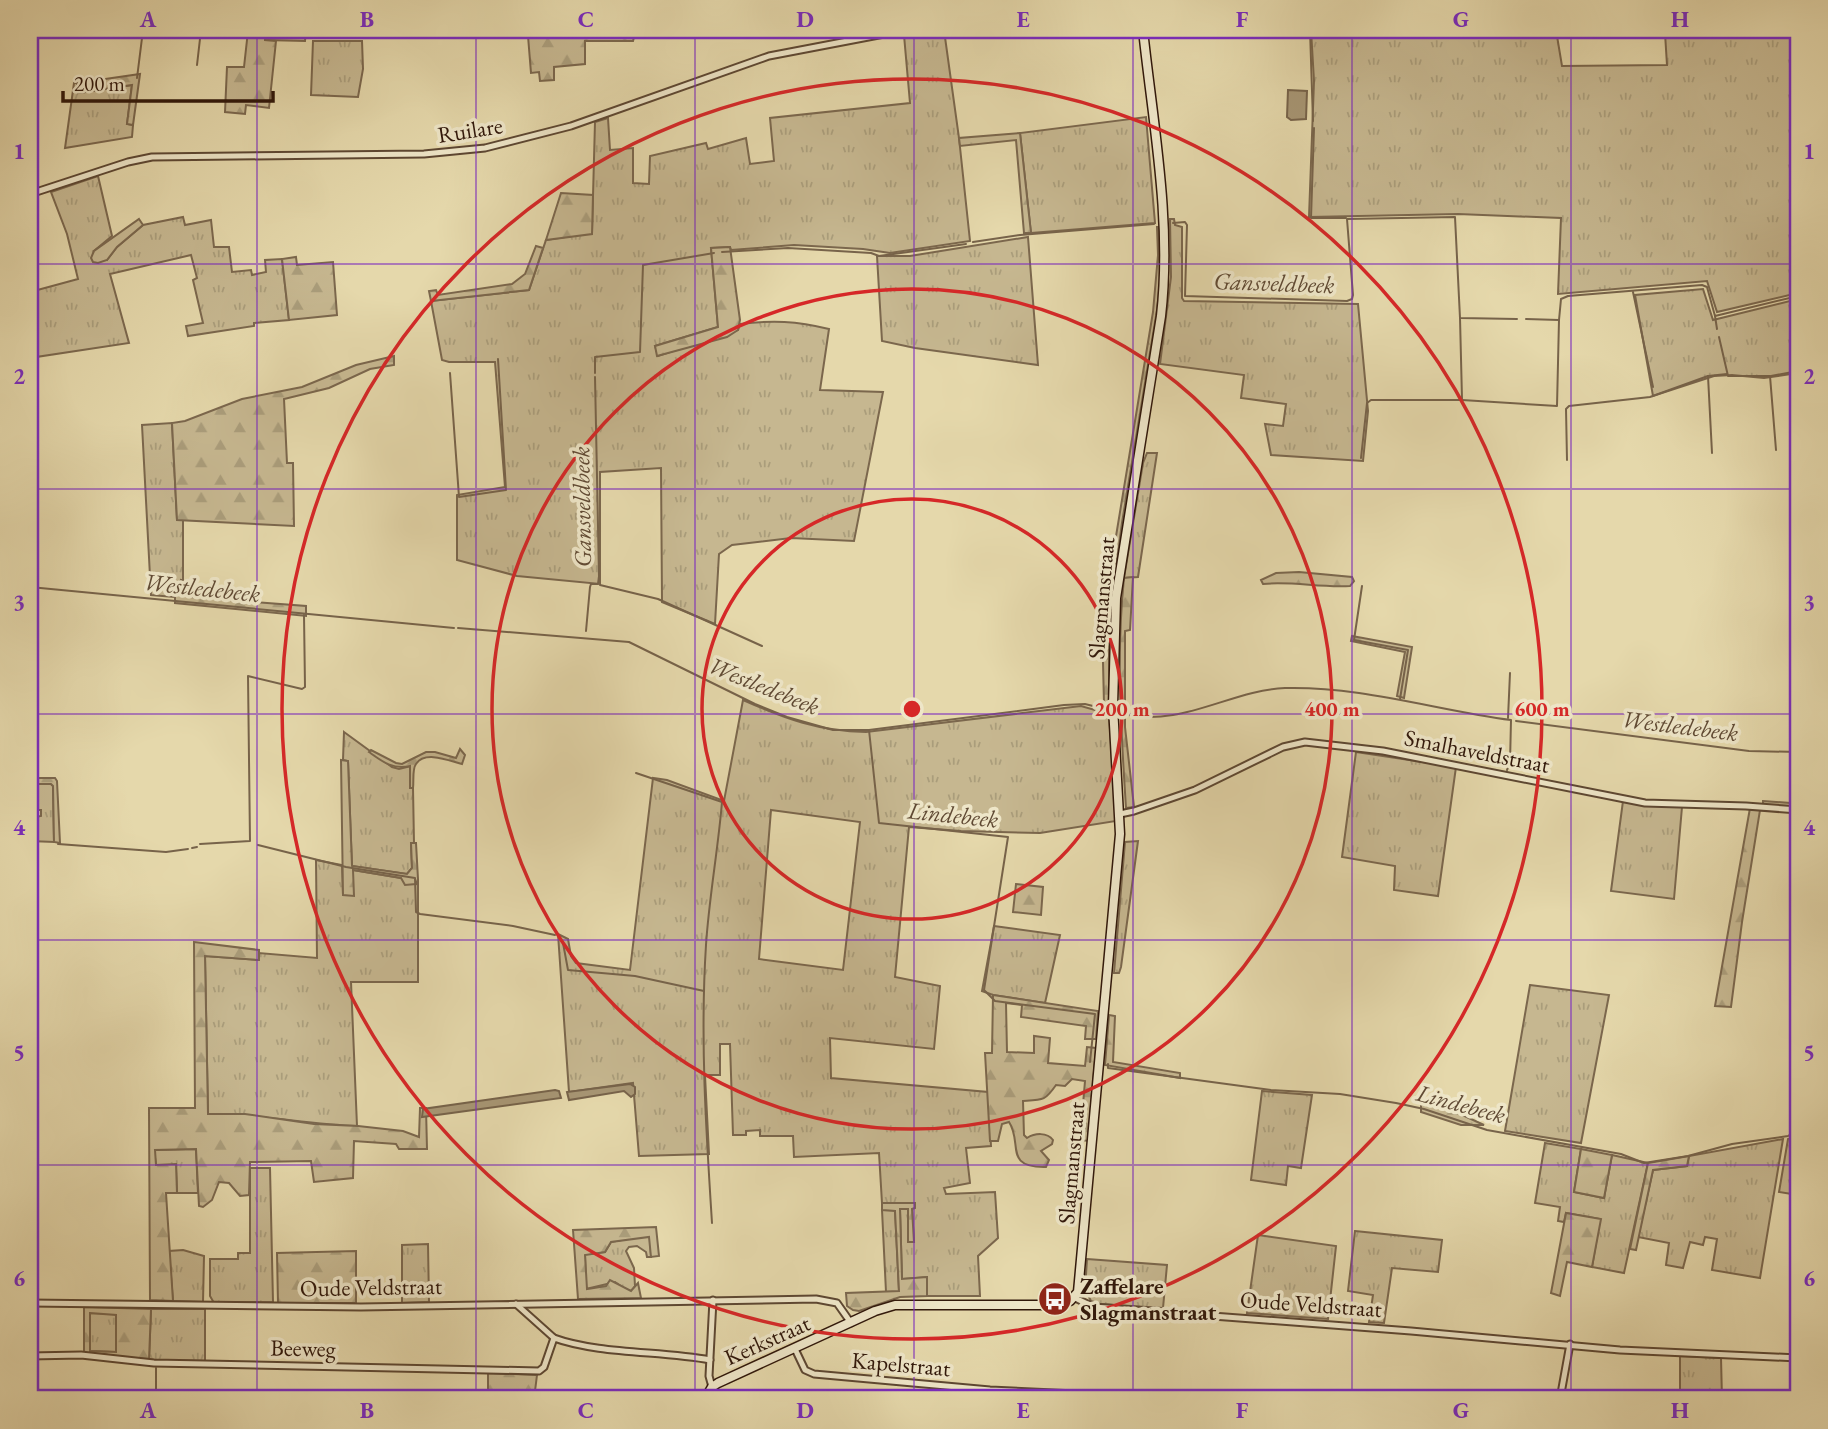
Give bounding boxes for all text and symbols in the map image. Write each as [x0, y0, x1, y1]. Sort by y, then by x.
text: A [139, 4, 157, 34]
text: B [360, 4, 374, 34]
text: C [578, 4, 594, 34]
text: D [796, 4, 814, 34]
text: E [1016, 4, 1030, 34]
text: F [1236, 4, 1249, 34]
text: G [1453, 4, 1469, 34]
text: H [1671, 4, 1689, 34]
scale bar [63, 60, 273, 104]
text: 200 m [74, 70, 125, 97]
street label: Ruilare [435, 110, 505, 150]
text: 1 [13, 136, 25, 166]
text: 1 [1803, 136, 1815, 166]
water label: Gansveldbeek [1213, 265, 1335, 300]
text: 2 [13, 361, 25, 391]
text: 2 [1803, 361, 1815, 391]
water label: Gansveldbeek [565, 446, 598, 568]
street label: Slagmanstraat [1081, 535, 1121, 660]
water label: Westledebeek [142, 566, 262, 609]
text: 3 [13, 587, 25, 617]
text: 3 [1803, 587, 1815, 617]
water label: Westledebeek [704, 649, 824, 722]
text: 200 m [1094, 695, 1150, 722]
text: 400 m [1304, 695, 1360, 722]
text: 600 m [1514, 695, 1570, 722]
centre of rings [900, 697, 924, 721]
water label: Westledebeek [1620, 703, 1740, 748]
street label: Smalhaveldstraat [1402, 722, 1553, 780]
water label: Lindebeek [905, 794, 1000, 835]
text: 4 [13, 812, 26, 842]
text: 4 [1803, 812, 1816, 842]
text: 5 [13, 1037, 25, 1067]
text: 5 [1803, 1037, 1815, 1067]
water label: Lindebeek [1412, 1077, 1509, 1130]
street label: Slagmanstraat [1051, 1100, 1091, 1225]
text: 6 [13, 1263, 25, 1293]
text: 6 [1803, 1263, 1815, 1293]
street label: Oude Veldstraat [300, 1271, 443, 1303]
place label: Zaffelare Slagmanstraat [1080, 1271, 1217, 1327]
bus stop icon: Zaffelare Slagmanstraat [1036, 1280, 1074, 1318]
street label: Oude Veldstraat [1239, 1284, 1384, 1324]
street label: Kerkstraat [719, 1307, 815, 1372]
street label: Beeweg [270, 1332, 337, 1364]
street label: Kapelstraat [850, 1345, 952, 1383]
text: A [139, 1395, 157, 1425]
text: B [360, 1395, 374, 1425]
text: C [578, 1395, 594, 1425]
text: D [796, 1395, 814, 1425]
text: E [1016, 1395, 1030, 1425]
text: F [1236, 1395, 1249, 1425]
text: G [1453, 1395, 1469, 1425]
text: H [1671, 1395, 1689, 1425]

